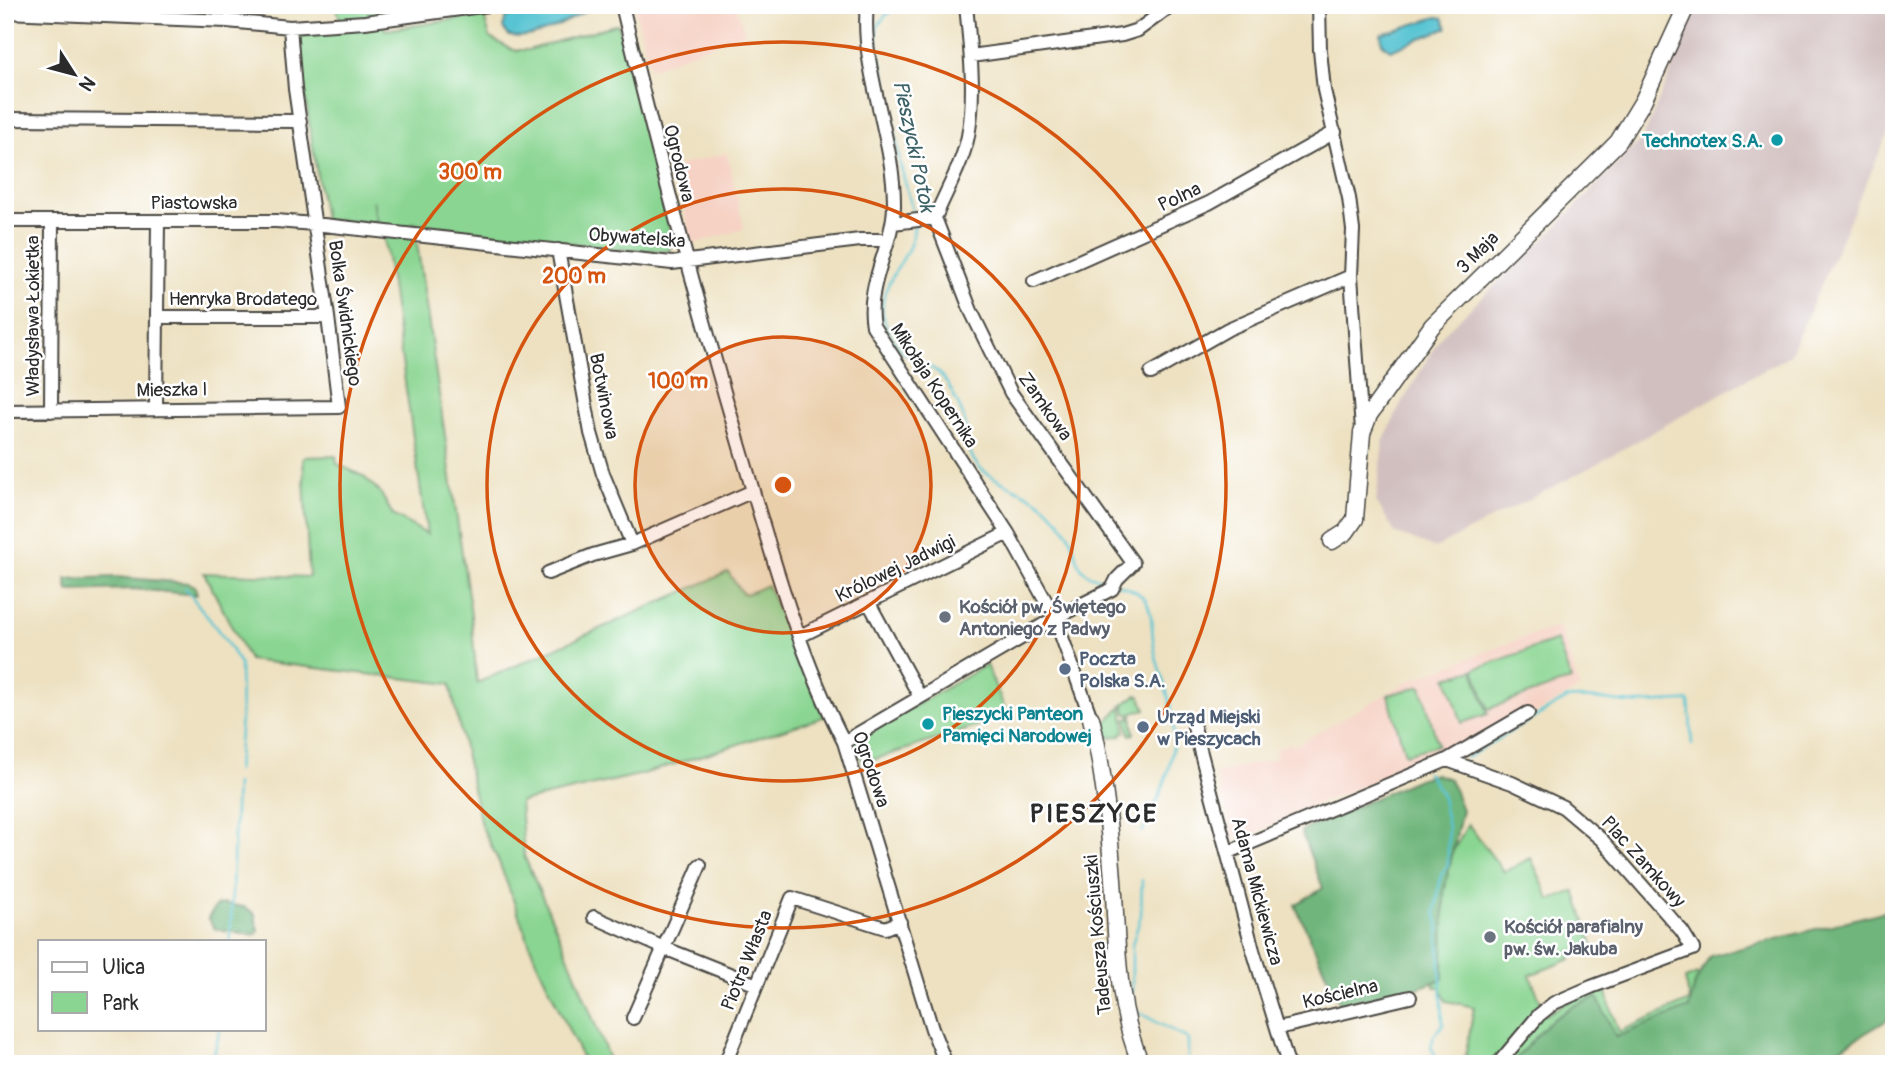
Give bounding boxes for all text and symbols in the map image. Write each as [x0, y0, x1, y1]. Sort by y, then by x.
north arrow [38, 38, 108, 108]
text: N [73, 71, 100, 96]
water label: Pieszycki Potok [886, 78, 941, 217]
street label: Ogrodowa [658, 122, 700, 205]
place label: Technotex S.A. [1641, 129, 1763, 153]
marker: Technotex S.A. [1769, 132, 1785, 148]
text: 300 m [438, 159, 502, 186]
street label: Polna [1154, 176, 1205, 217]
street label: Piastowska [151, 191, 238, 215]
street label: Obywatelska [588, 223, 687, 253]
street label: 3 Maja [1451, 226, 1504, 279]
street label: Władysława Łokietka [21, 235, 45, 397]
street label: Bolka Świdnickiego [323, 239, 367, 388]
text: 200 m [542, 263, 606, 290]
street label: Henryka Brodatego [169, 287, 317, 311]
street label: Mikołaja Kopernika [885, 319, 983, 453]
street label: Botwinowa [584, 351, 624, 442]
text: 100 m [648, 368, 708, 395]
street label: Zamkowa [1013, 368, 1078, 446]
street label: Mieszka I [136, 377, 208, 403]
centre of rings [771, 473, 795, 497]
street label: Królowej Jadwigi [832, 530, 959, 608]
place label: Kościół pw. Świętego Antoniego z Padwy [959, 595, 1127, 641]
marker: Kościół pw. Świętego Antoniego z Padwy [937, 609, 953, 625]
place label: Poczta Polska S.A. [1079, 647, 1165, 693]
marker: Poczta Polska S.A. [1057, 661, 1073, 677]
place label: Pieszycki Panteon Pamięci Narodowej [942, 702, 1092, 748]
place label: Urząd Miejski w Pieszycach [1157, 705, 1261, 751]
marker: Pieszycki Panteon Pamięci Narodowej [920, 716, 936, 732]
marker: Urząd Miejski w Pieszycach [1135, 719, 1151, 735]
street label: Ogrodowa [847, 728, 895, 811]
district label: PIESZYCE [1030, 798, 1158, 830]
street label: Plac Zamkowy [1596, 811, 1691, 912]
street label: Adama Mickiewicza [1226, 815, 1288, 968]
street label: Tadeusza Kościuszki [1079, 854, 1117, 1016]
street label: Piotra Własta [716, 906, 778, 1014]
place label: Kościół parafialny pw. św. Jakuba [1504, 915, 1644, 961]
marker: Kościół parafialny pw. św. Jakuba [1482, 929, 1498, 945]
legend [38, 940, 266, 1030]
text: Ulica [102, 954, 145, 981]
street label: Kościelna [1300, 974, 1380, 1014]
text: Park [102, 990, 139, 1017]

